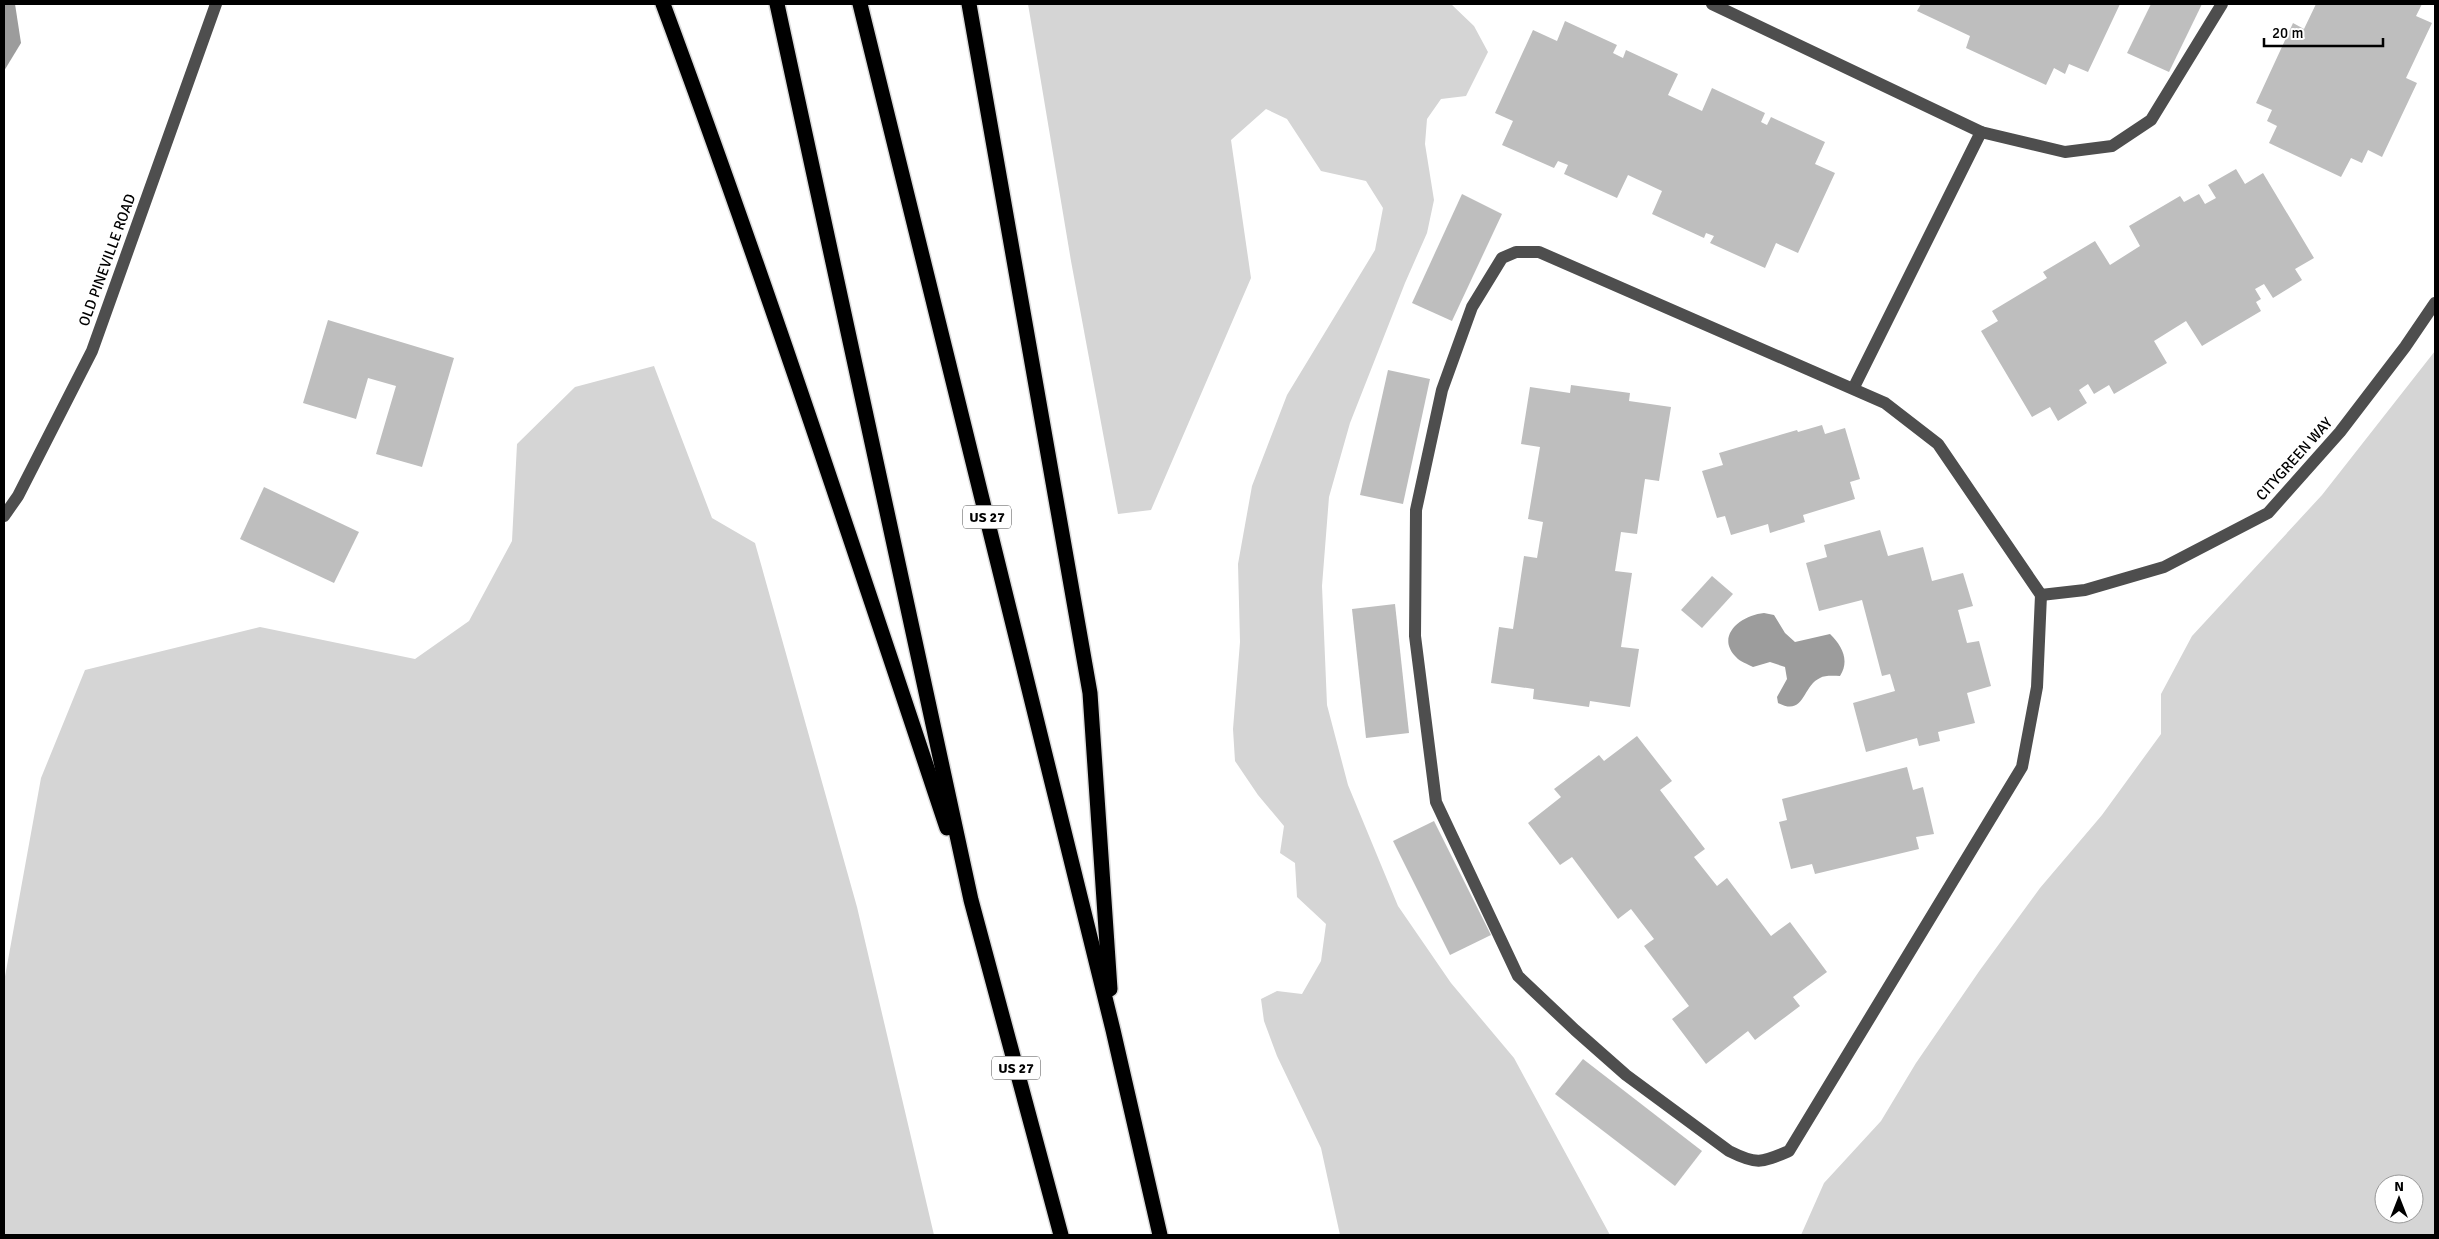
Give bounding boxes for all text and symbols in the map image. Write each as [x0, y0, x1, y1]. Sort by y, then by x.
scale bar [2264, 15, 2383, 47]
text: 20 m [2272, 24, 2303, 42]
street label: OLD PINEVILLE ROAD [75, 191, 139, 329]
street label: CITYGREEN WAY [2252, 413, 2336, 504]
road number: US 27 [963, 506, 1011, 528]
road number: US 27 [992, 1056, 1040, 1080]
north arrow [2374, 1174, 2424, 1224]
text: N [2394, 1178, 2404, 1195]

